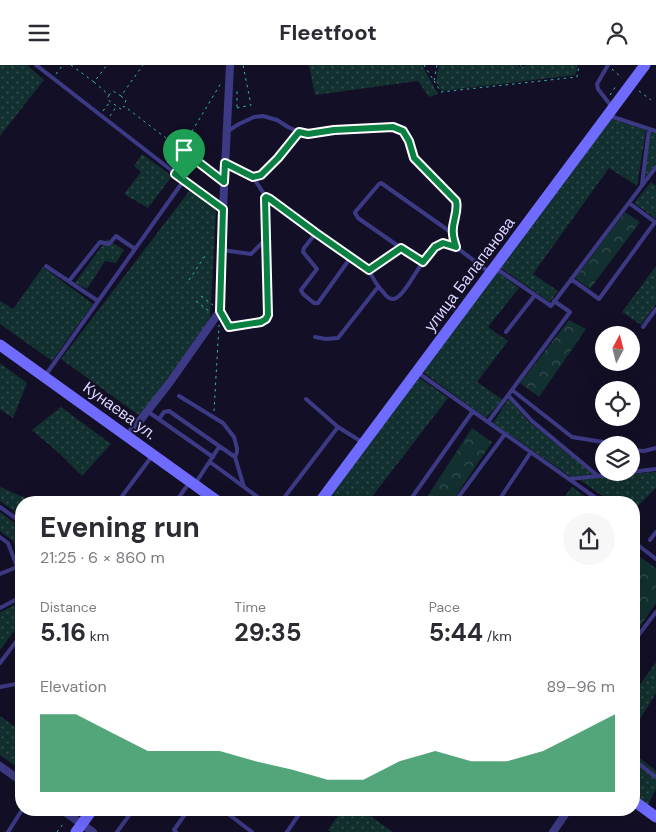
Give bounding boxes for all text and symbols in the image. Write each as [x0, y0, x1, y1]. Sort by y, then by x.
text: Fleetfoot [279, 18, 377, 47]
icon: menu [25, 19, 53, 47]
icon: person [603, 19, 631, 47]
pin [163, 129, 205, 180]
icon: arrive [170, 136, 198, 164]
street label: улица Балапанова [419, 213, 519, 336]
north arrow [595, 326, 640, 371]
map controls [595, 326, 640, 481]
street label: Кунаева ул. [79, 377, 161, 444]
button: locate [595, 381, 640, 426]
button: layers [595, 436, 640, 481]
text: Evening run [40, 509, 200, 546]
button: share [563, 513, 615, 565]
text: 21:25 · 6 × 860 m [40, 547, 165, 568]
text: Distance [40, 598, 97, 616]
text: Time [234, 598, 266, 616]
text: Pace [429, 598, 460, 616]
text: 5.16 [40, 616, 86, 649]
text: 29:35 [234, 616, 302, 649]
text: 5:44 [429, 616, 483, 649]
text: km [86, 627, 109, 645]
text: /km [483, 627, 512, 645]
text: Elevation [40, 676, 107, 697]
text: 89–96 m [546, 676, 615, 697]

